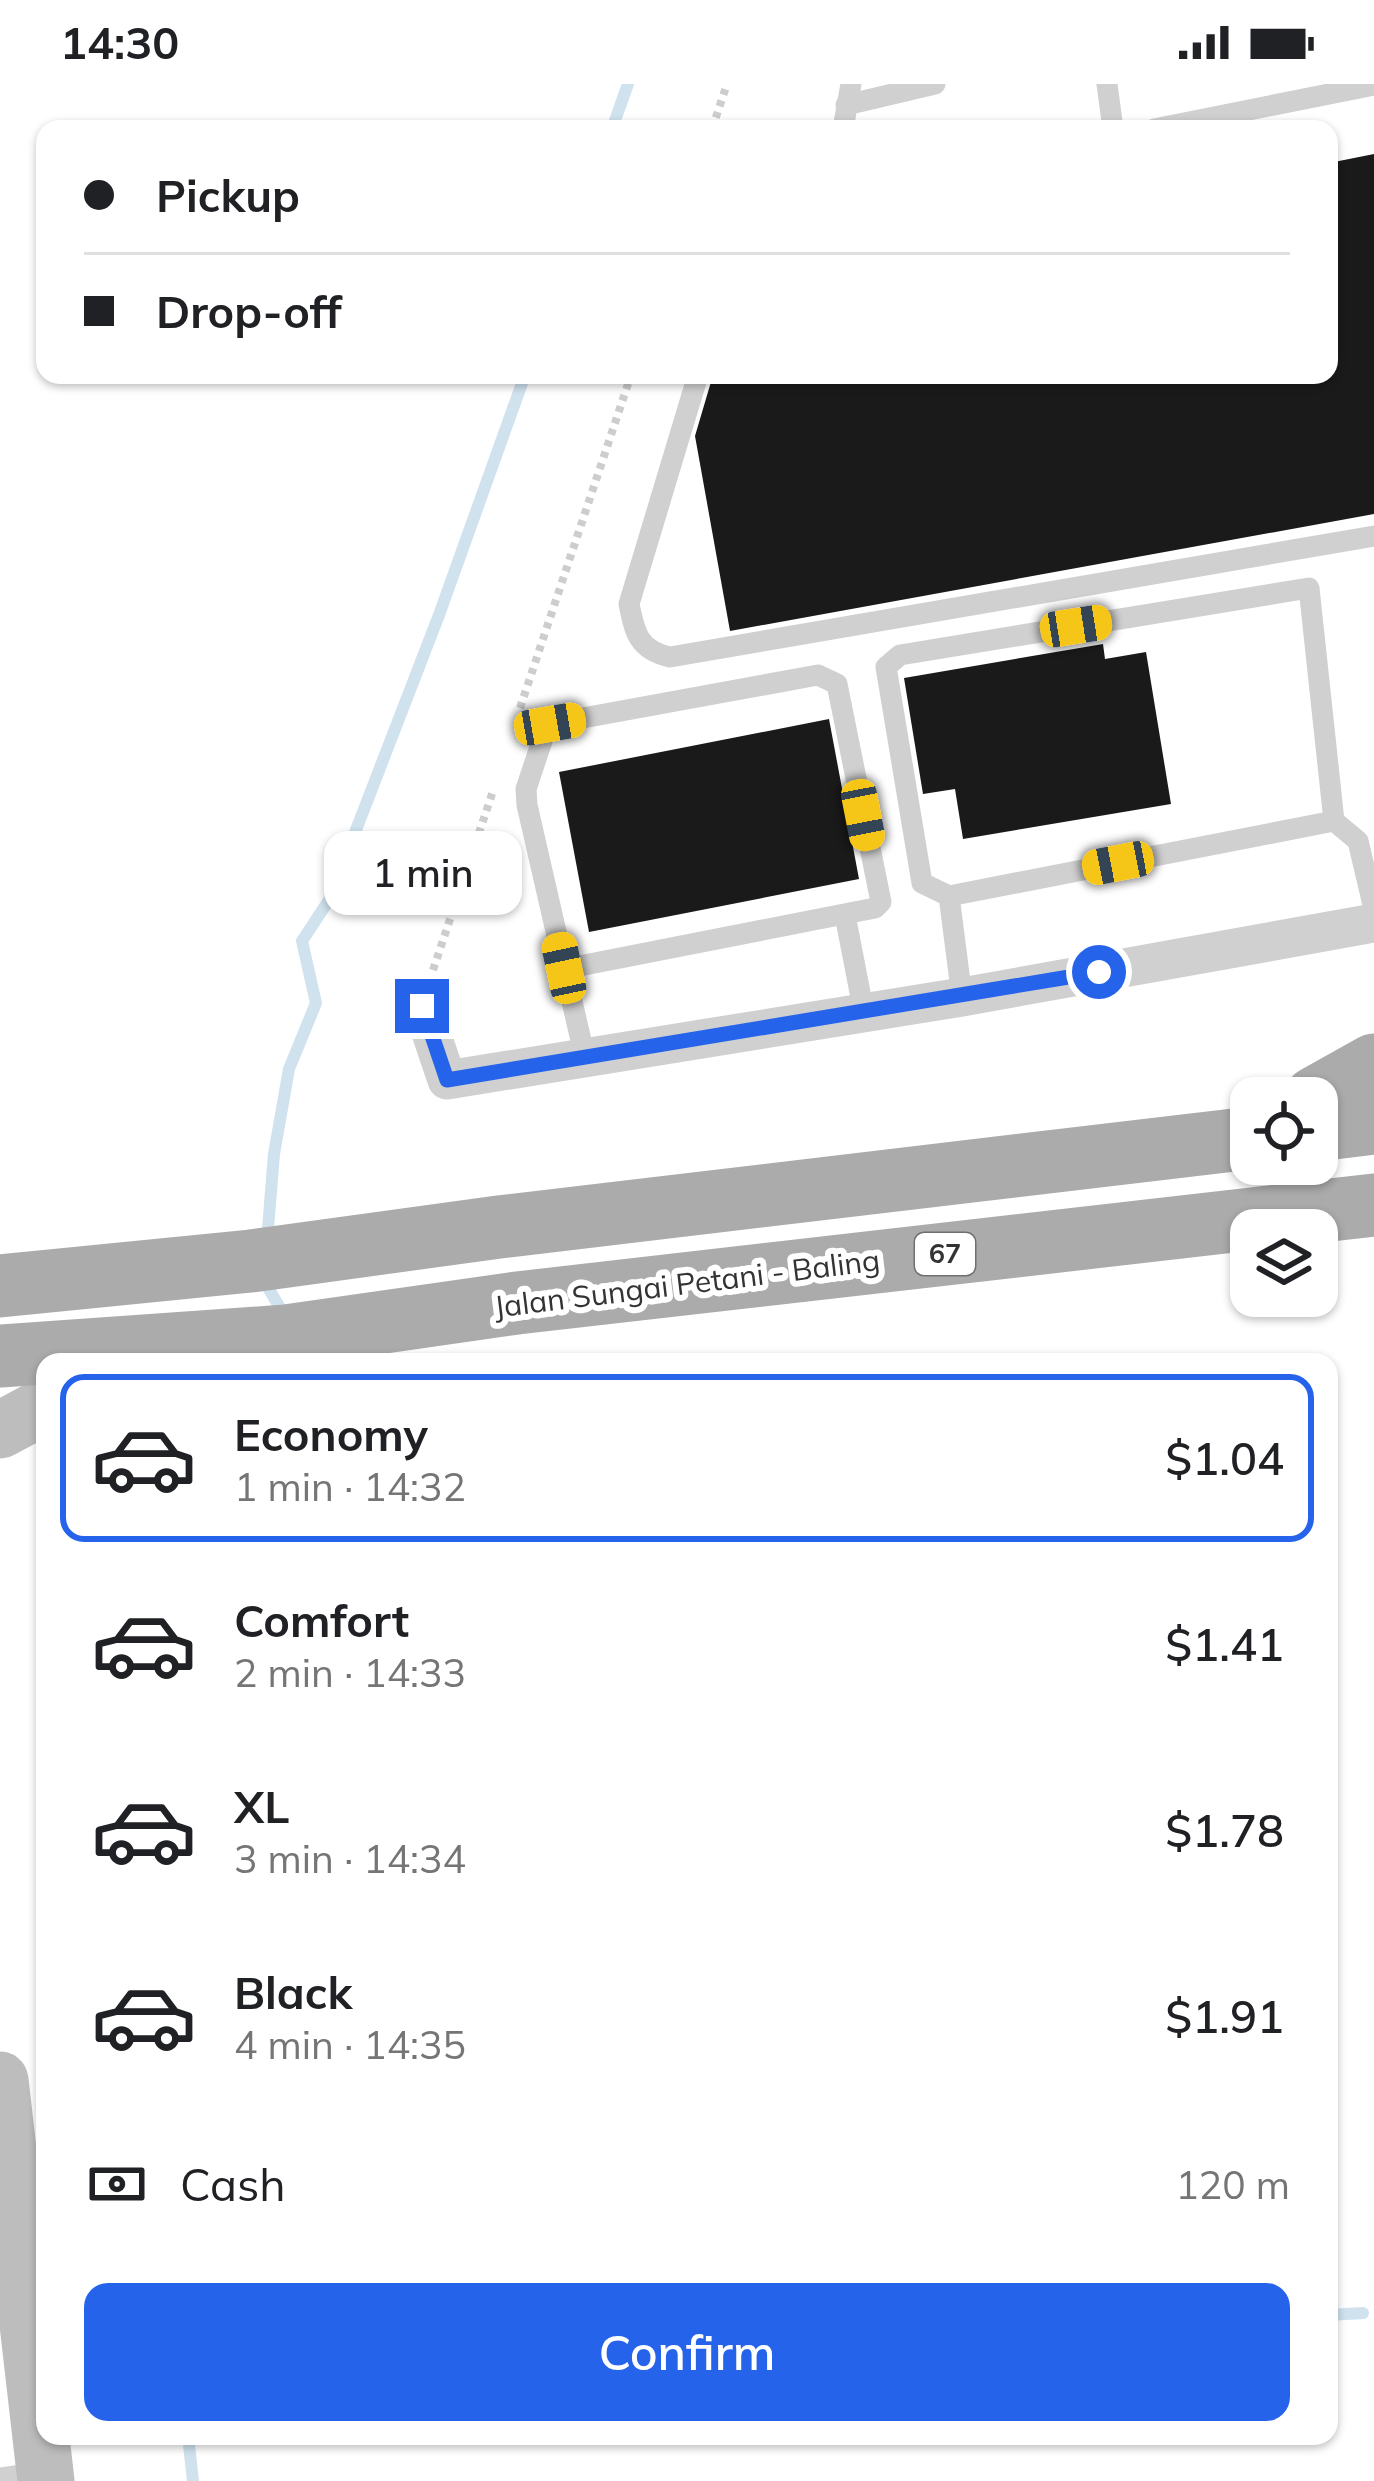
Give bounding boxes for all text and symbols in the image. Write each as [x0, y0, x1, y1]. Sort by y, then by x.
text: 14:30 [60, 14, 179, 70]
text: Pickup [156, 167, 300, 223]
text: Drop-off [156, 283, 342, 339]
car [1038, 603, 1114, 649]
car [511, 700, 589, 748]
car [838, 776, 888, 854]
callout: 1 min [323, 832, 521, 916]
car [1079, 838, 1157, 888]
text: 1 min [372, 848, 474, 897]
car [539, 929, 589, 1007]
route start [1072, 945, 1126, 999]
route end [395, 979, 449, 1033]
map controls [1230, 1077, 1338, 1317]
button: locate [1230, 1077, 1338, 1185]
button: layers [1230, 1209, 1338, 1317]
road number: 67 [915, 1233, 975, 1275]
street label: Jalan Sungai Petani - Baling [492, 1240, 882, 1326]
icon: car [90, 1404, 198, 1512]
text: Economy [234, 1406, 428, 1462]
text: $1.04 [1165, 1430, 1284, 1486]
text: 1 min · 14:32 [234, 1462, 466, 1511]
icon: car [90, 1590, 198, 1698]
text: Comfort [234, 1592, 409, 1648]
text: $1.41 [1165, 1616, 1284, 1672]
text: 2 min · 14:33 [234, 1648, 466, 1697]
icon: car [90, 1776, 198, 1884]
text: XL [234, 1778, 289, 1834]
text: $1.78 [1165, 1802, 1284, 1858]
text: 3 min · 14:34 [234, 1834, 466, 1883]
icon: car [90, 1962, 198, 2070]
text: Black [234, 1964, 352, 2020]
text: $1.91 [1165, 1988, 1284, 2044]
text: 4 min · 14:35 [234, 2020, 466, 2069]
icon: cash [84, 2151, 150, 2217]
text: Cash [180, 2156, 286, 2212]
text: 120 m [1175, 2160, 1290, 2209]
button: Confirm [84, 2283, 1290, 2421]

